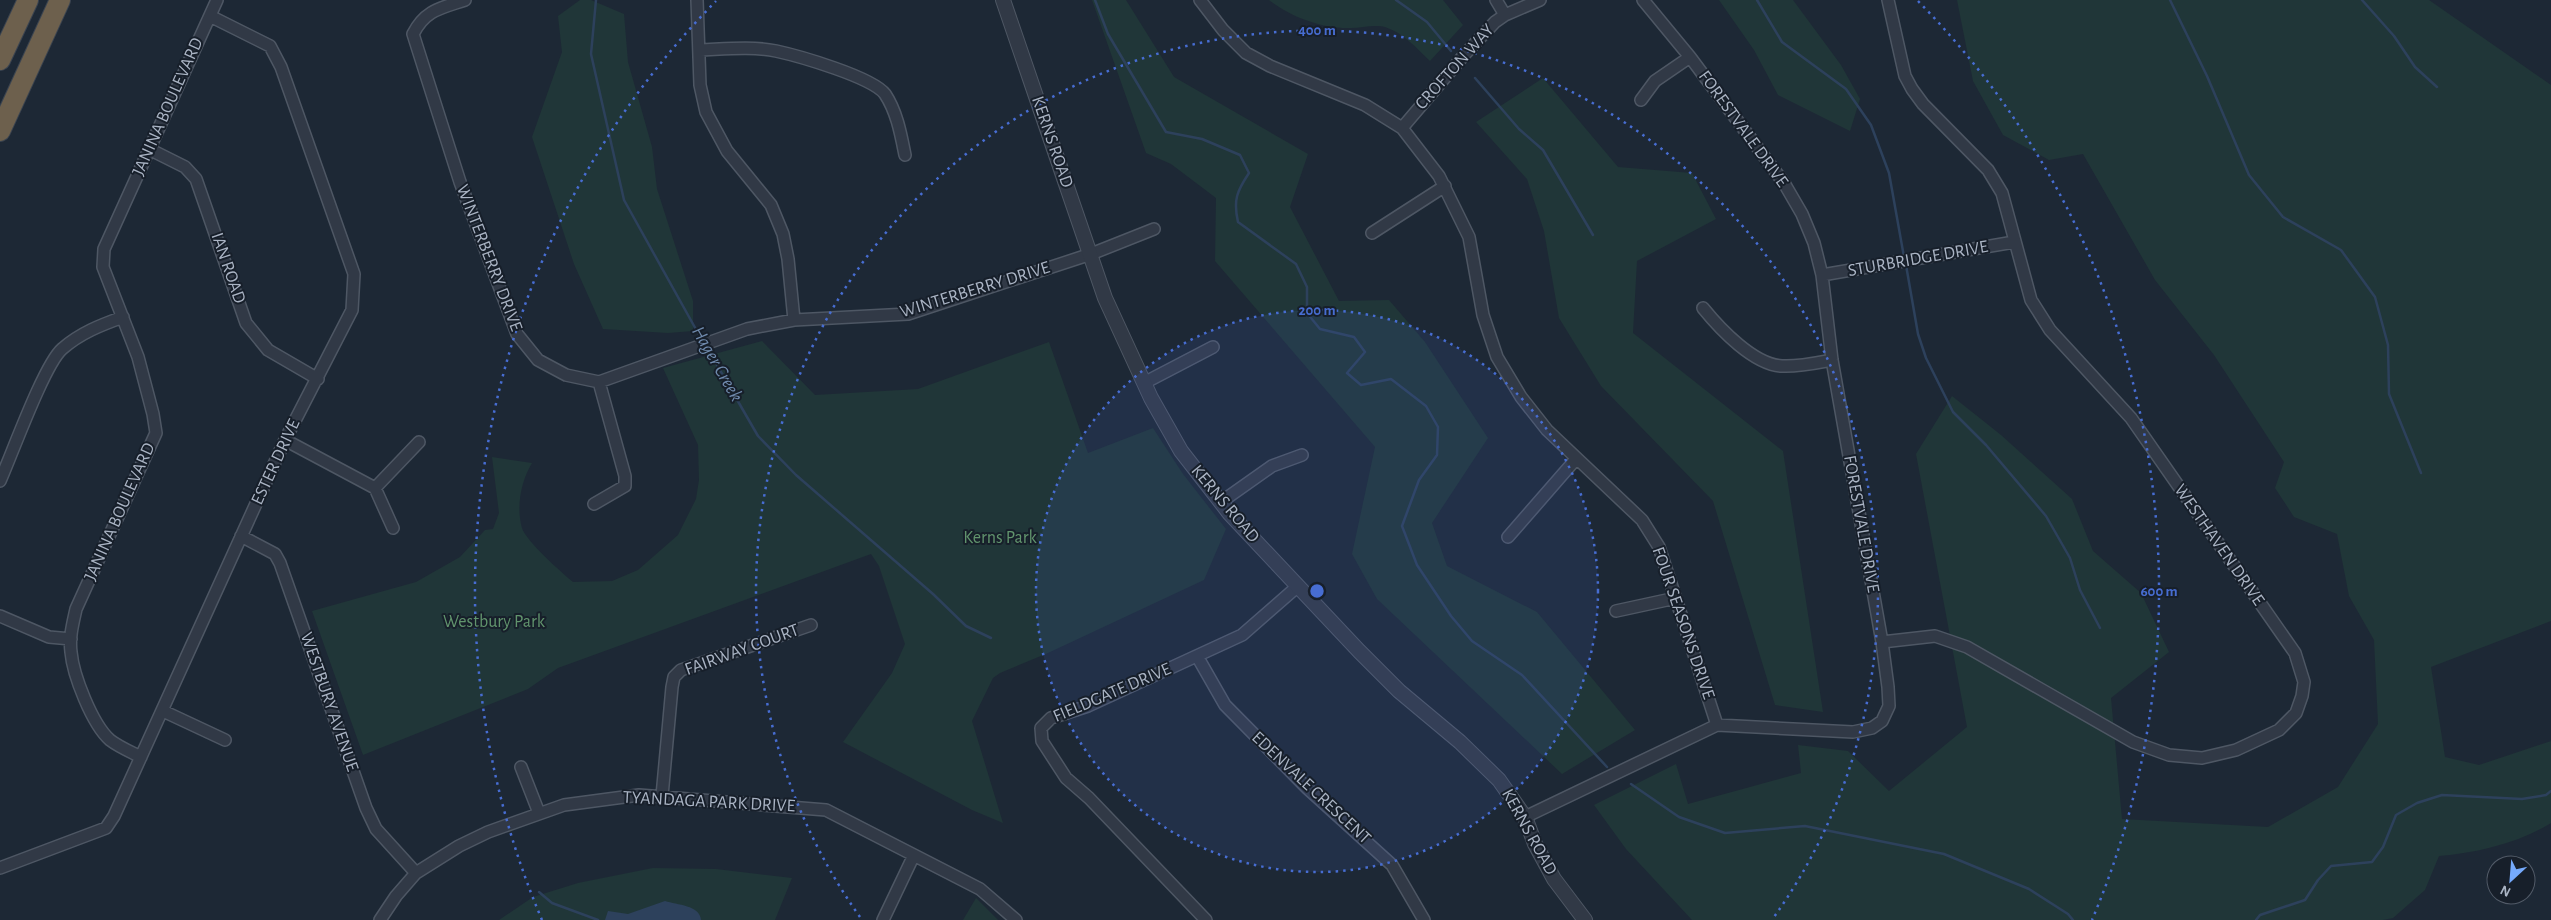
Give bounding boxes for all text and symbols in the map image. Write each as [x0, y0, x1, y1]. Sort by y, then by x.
street label: CROFTON WAY [1412, 20, 1498, 113]
text: 400 m [1298, 23, 1336, 38]
street label: JANINA BOULEVARD [129, 35, 207, 179]
street label: FORESTVALE DRIVE [1695, 67, 1791, 191]
street label: KERNS ROAD [1028, 94, 1076, 190]
street label: WINTERBERRY DRIVE [453, 182, 525, 334]
street label: IAN ROAD [208, 230, 248, 306]
street label: STURBRIDGE DRIVE [1847, 238, 1990, 280]
street label: WINTERBERRY DRIVE [898, 259, 1052, 321]
text: 200 m [1298, 303, 1336, 318]
water label: Hager Creek [688, 323, 746, 405]
street label: ESTER DRIVE [248, 416, 304, 508]
street label: JANINA BOULEVARD [81, 440, 159, 584]
street label: FORESTVALE DRIVE [1840, 454, 1882, 594]
street label: KERNS ROAD [1187, 462, 1263, 546]
street label: WESTHAVEN DRIVE [2171, 481, 2268, 609]
park label: Kerns Park [963, 529, 1038, 547]
street label: FOUR SEASONS DRIVE [1648, 545, 1718, 702]
centre of rings [1308, 582, 1326, 600]
text: 600 m [2140, 584, 2178, 599]
park label: Westbury Park [443, 613, 546, 631]
street label: FAIRWAY COURT [683, 621, 802, 679]
street label: WESTBURY AVENUE [297, 630, 361, 774]
street label: FIELDGATE DRIVE [1050, 660, 1174, 726]
street label: EDENVALE CRESCENT [1248, 728, 1374, 848]
street label: KERNS ROAD [1498, 786, 1560, 878]
street label: TYANDAGA PARK DRIVE [622, 788, 796, 816]
north arrow [2486, 855, 2536, 905]
text: N [2498, 882, 2513, 899]

